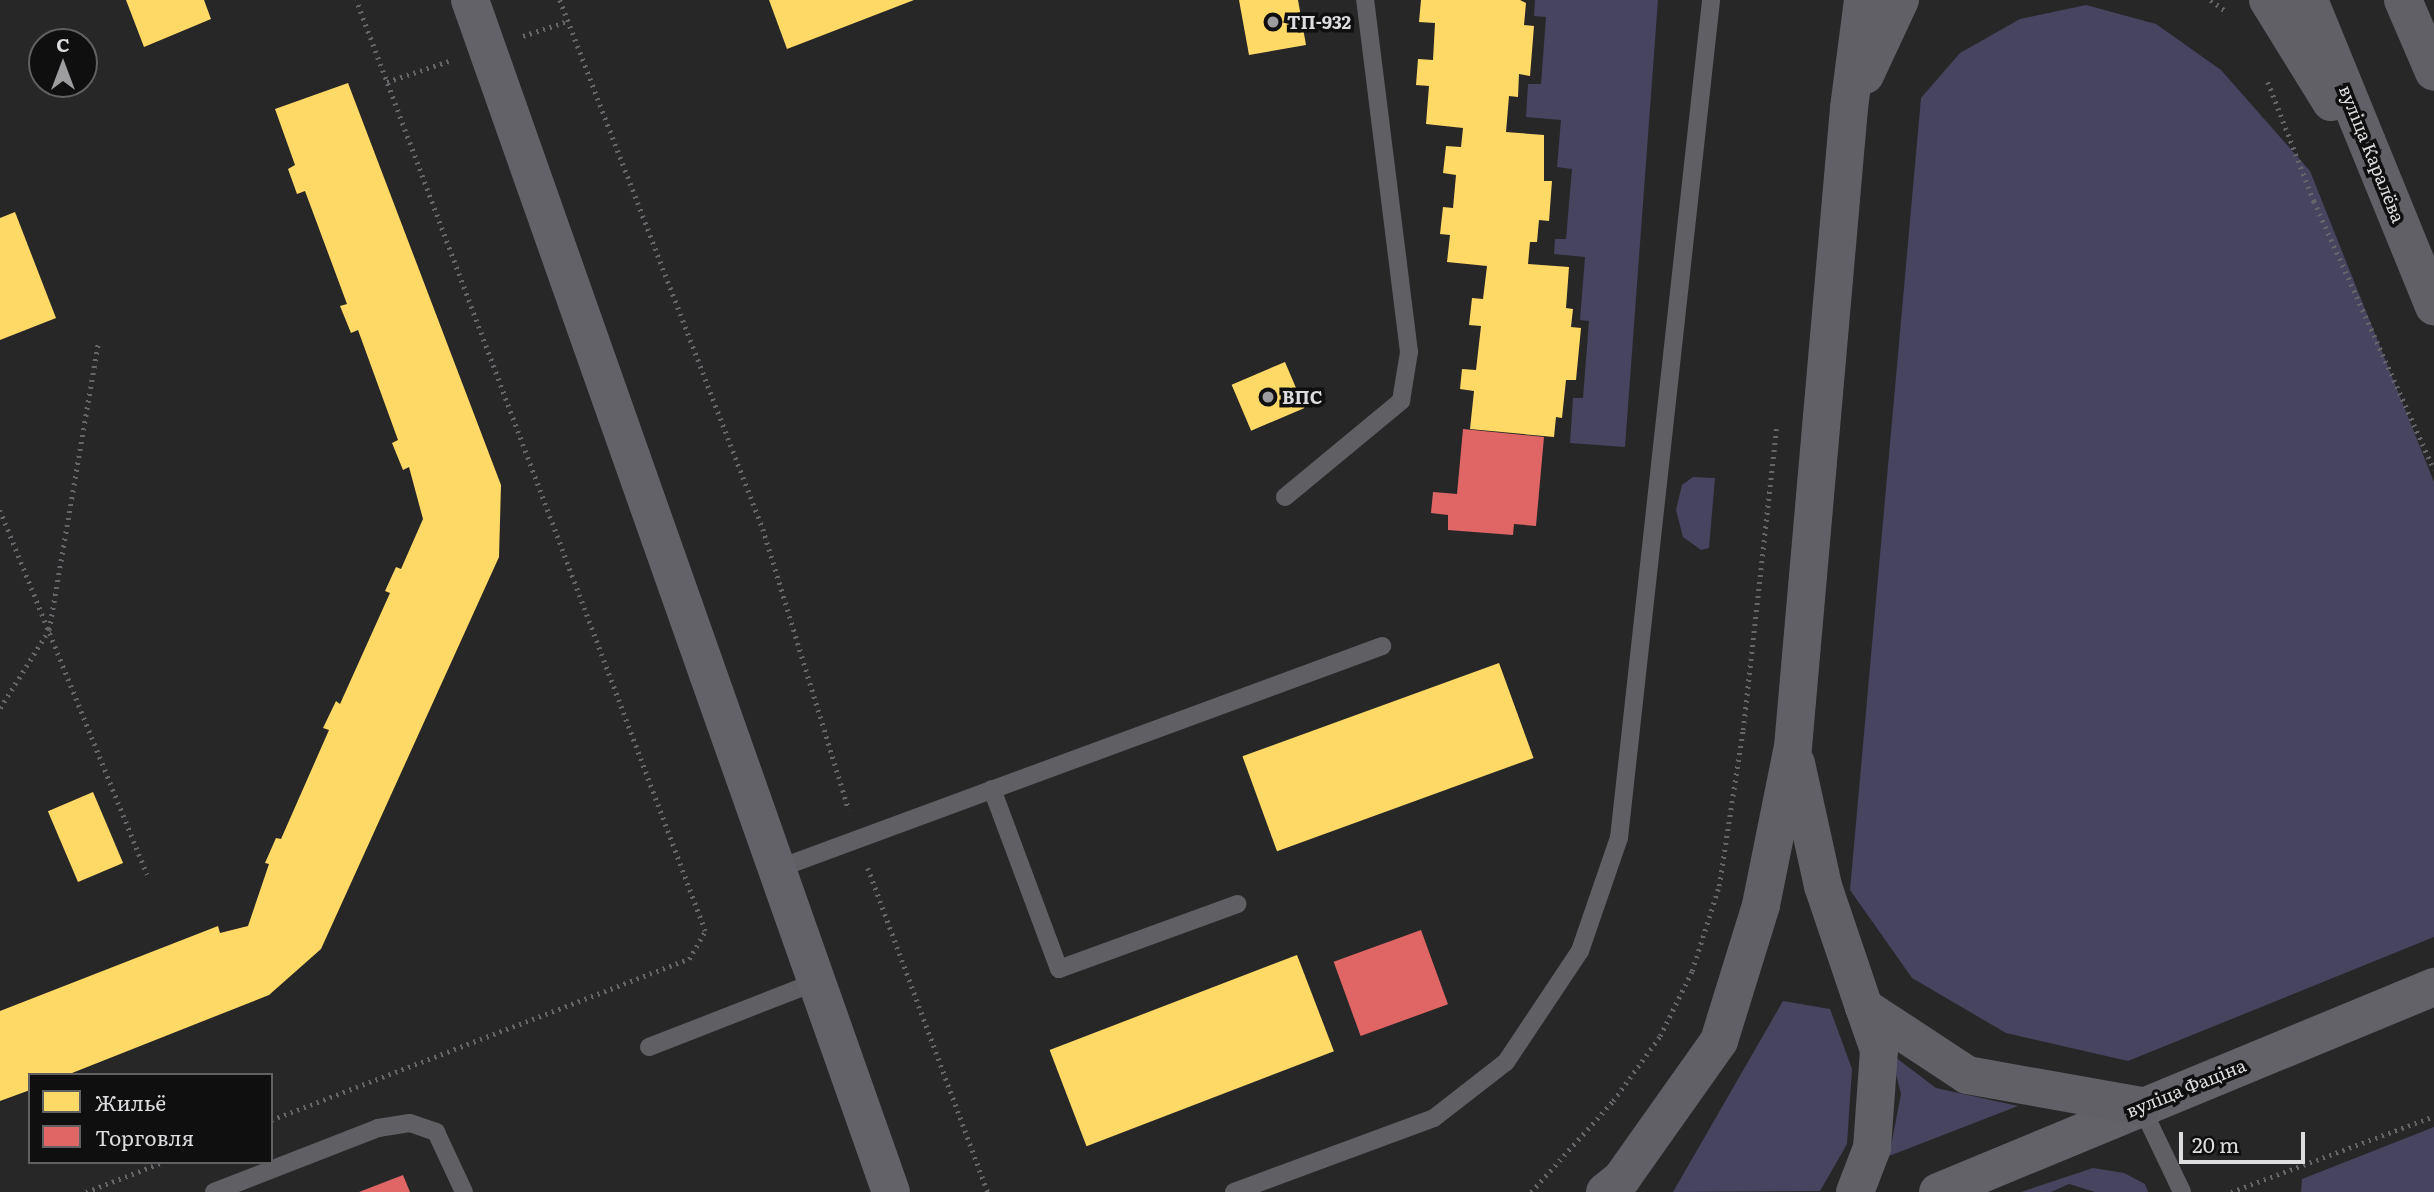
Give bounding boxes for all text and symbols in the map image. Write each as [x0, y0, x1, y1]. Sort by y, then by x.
place label: ТП-932 [1287, 11, 1351, 33]
marker: ТП-932 [1265, 14, 1281, 30]
north arrow [28, 28, 98, 98]
text: С [56, 30, 70, 58]
street label: вуліца Каралёва [2335, 82, 2409, 226]
place label: ВПС [1282, 386, 1322, 408]
marker: ВПС [1260, 389, 1276, 405]
street label: вуліца Фаціна [2123, 1054, 2249, 1122]
legend [28, 1073, 273, 1164]
text: Жильё [95, 1086, 166, 1117]
scale bar [2182, 1118, 2308, 1162]
text: Торговля [95, 1121, 194, 1152]
text: 20 m [2192, 1128, 2239, 1159]

